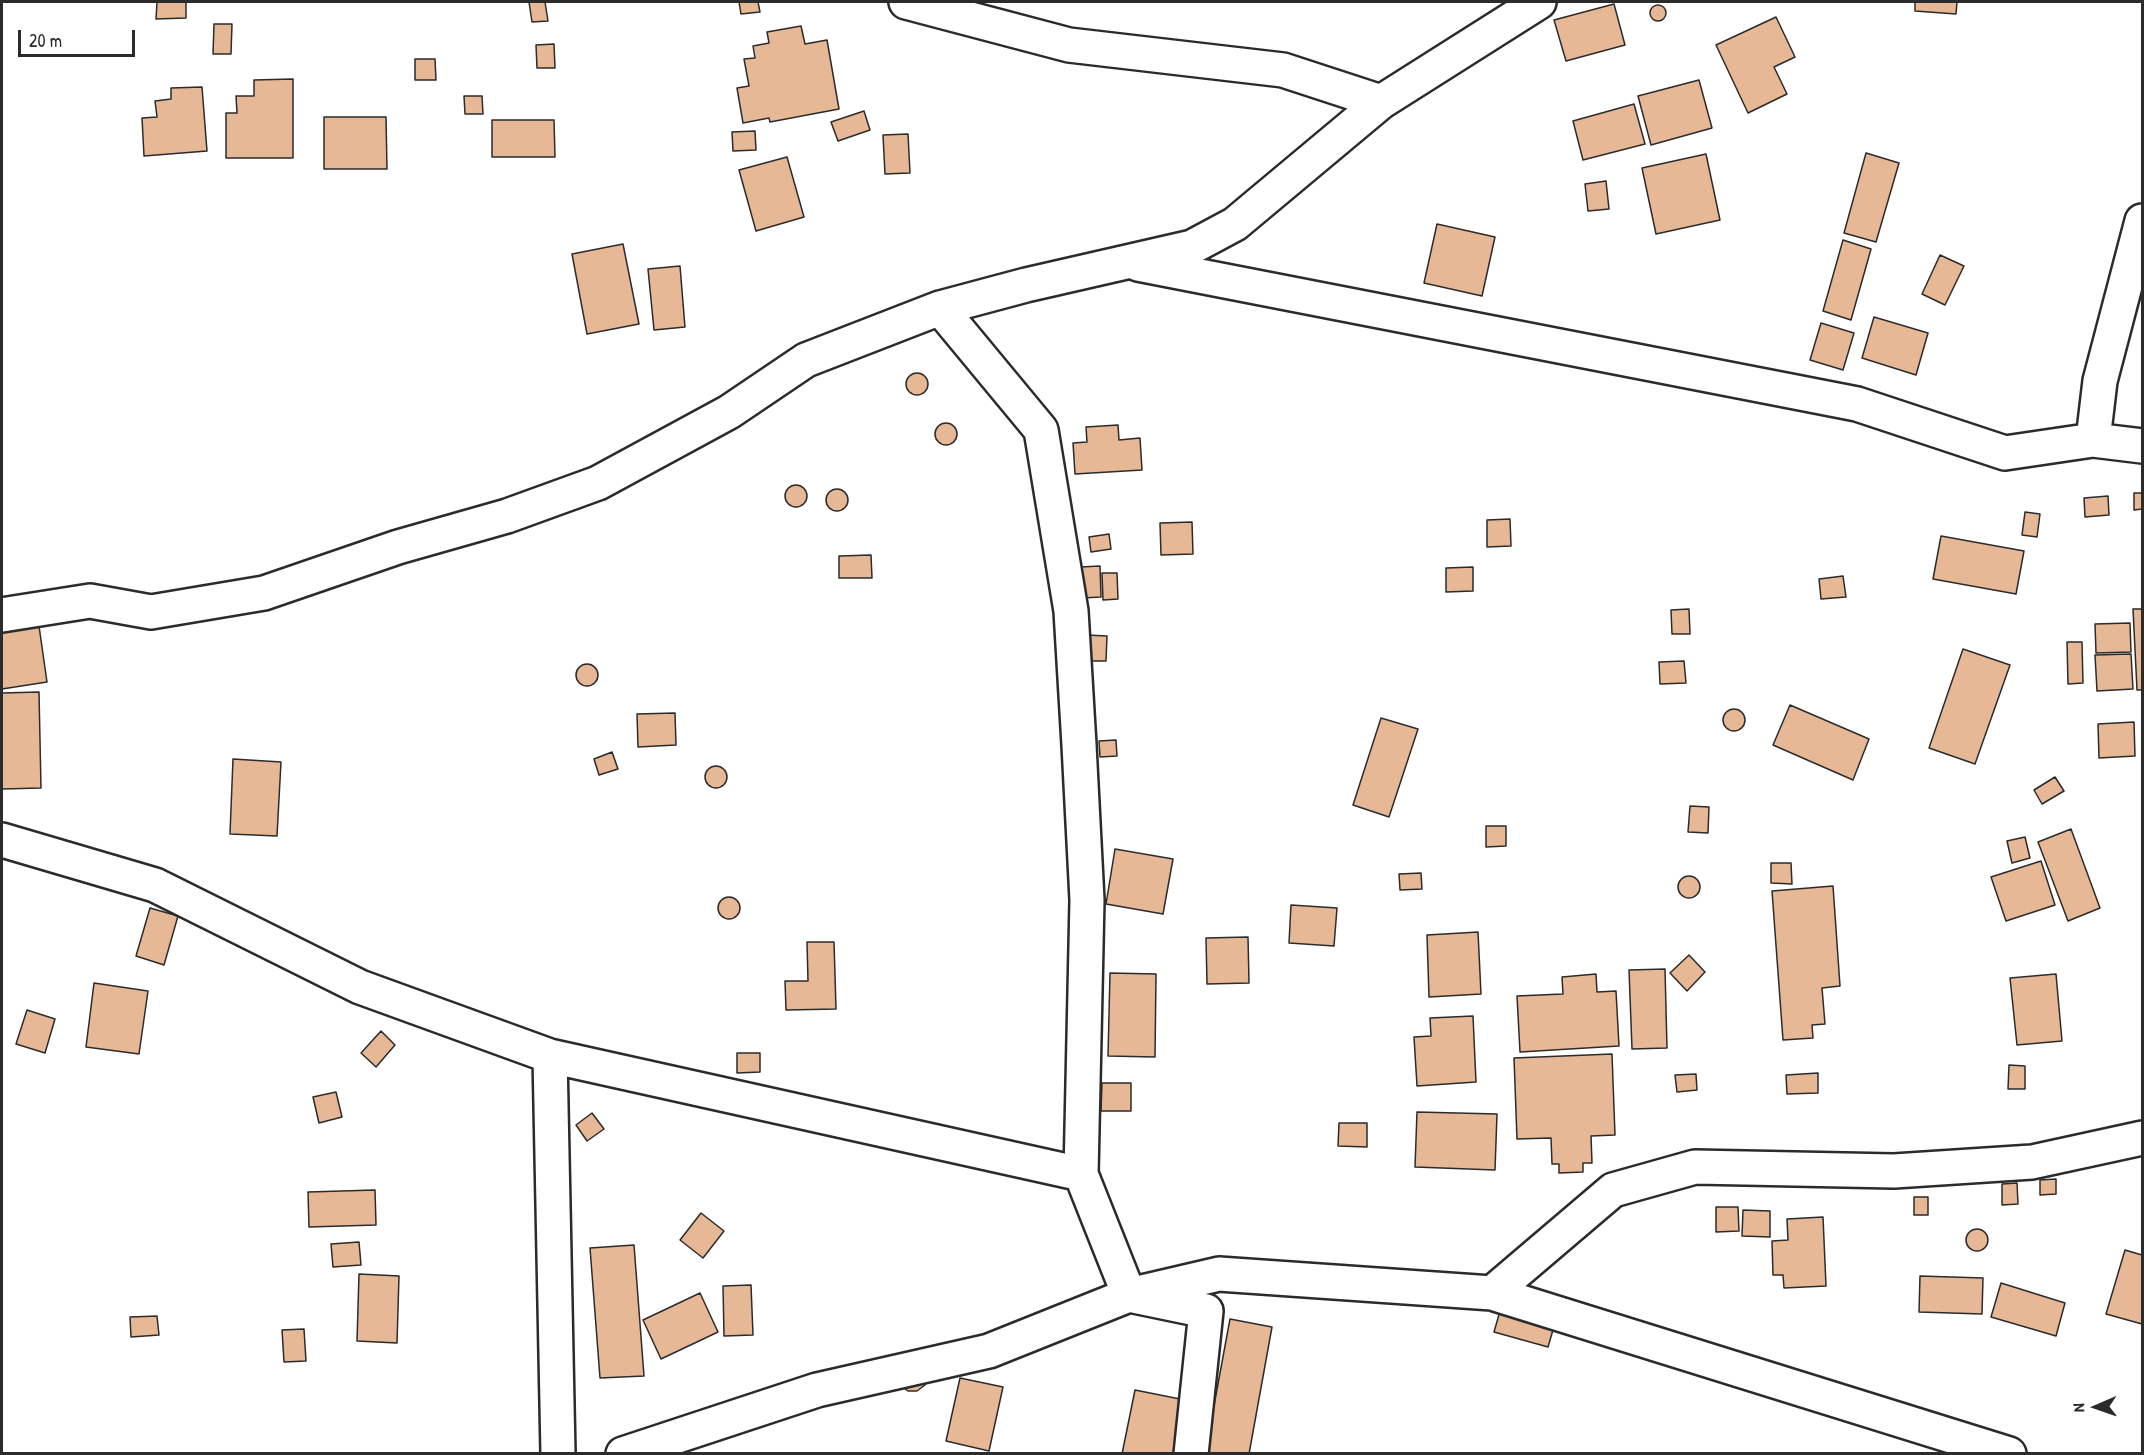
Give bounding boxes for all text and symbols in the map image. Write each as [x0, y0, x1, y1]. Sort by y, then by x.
scale bar [21, 18, 138, 56]
text: 20 m [29, 28, 62, 53]
north arrow [2066, 1377, 2126, 1437]
text: N [2067, 1403, 2089, 1412]

